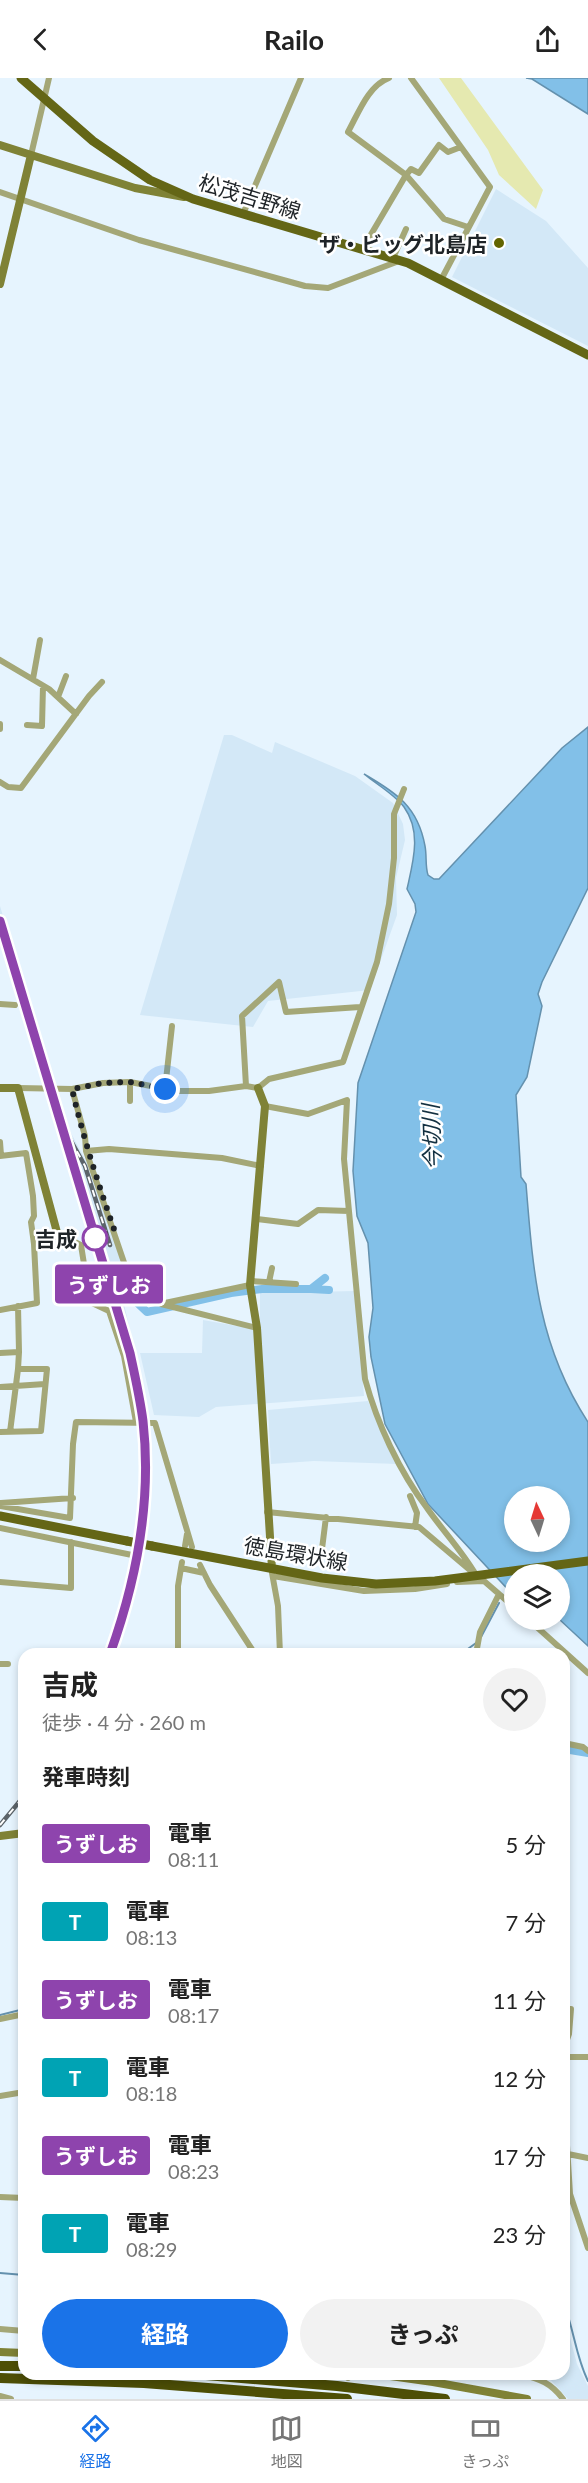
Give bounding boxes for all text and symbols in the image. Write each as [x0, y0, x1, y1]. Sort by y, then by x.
icon: back [24, 23, 57, 56]
text: Railo [264, 23, 324, 56]
icon: share [531, 23, 564, 56]
street label: 松茂吉野線 [196, 169, 304, 223]
place label: ザ・ビッグ北島店 [319, 231, 487, 256]
marker: ザ・ビッグ北島店 [492, 236, 506, 250]
your location [150, 1074, 180, 1104]
water label: 今切川 [416, 1102, 446, 1170]
marker: 吉成 [82, 1225, 108, 1251]
place label: 吉成 [35, 1226, 77, 1251]
line badge: うずしお [67, 1264, 151, 1304]
text: うずしお [67, 1272, 151, 1297]
north arrow [504, 1486, 570, 1552]
map controls [504, 1486, 570, 1630]
street label: 徳島環状線 [242, 1532, 350, 1574]
button: layers [504, 1564, 570, 1630]
text: 吉成 [42, 1667, 98, 1701]
button: heart [483, 1668, 546, 1731]
text: 徒歩 · 4 分 · 260 m [42, 1710, 206, 1734]
text: 発車時刻 [42, 1763, 130, 1790]
text: 電車 [168, 1819, 212, 1846]
text: うずしお [54, 1831, 138, 1856]
text: 5 分 [506, 1831, 546, 1858]
text: 08:11 [168, 1847, 219, 1871]
text: 電車 [126, 1897, 170, 1924]
text: T [69, 1909, 81, 1934]
text: 7 分 [506, 1909, 546, 1936]
text: 08:13 [126, 1925, 177, 1949]
text: 電車 [168, 1975, 212, 2002]
text: うずしお [54, 1987, 138, 2012]
text: 11 分 [493, 1987, 546, 2014]
text: 08:17 [168, 2003, 219, 2027]
text: 電車 [126, 2053, 170, 2080]
text: T [69, 2065, 81, 2090]
text: 12 分 [493, 2065, 546, 2092]
text: 08:18 [126, 2081, 177, 2105]
text: 電車 [168, 2131, 212, 2158]
text: うずしお [54, 2143, 138, 2168]
text: 17 分 [493, 2143, 546, 2170]
text: 08:23 [168, 2159, 219, 2183]
text: 電車 [126, 2209, 170, 2236]
text: T [69, 2221, 81, 2246]
text: 23 分 [493, 2221, 546, 2248]
text: 08:29 [126, 2237, 177, 2261]
button: 経路 [42, 2299, 288, 2368]
button: きっぷ [300, 2299, 546, 2368]
tab: 経路 [79, 2412, 112, 2472]
tab: 地図 [270, 2412, 303, 2472]
tab: きっぷ [462, 2412, 509, 2472]

